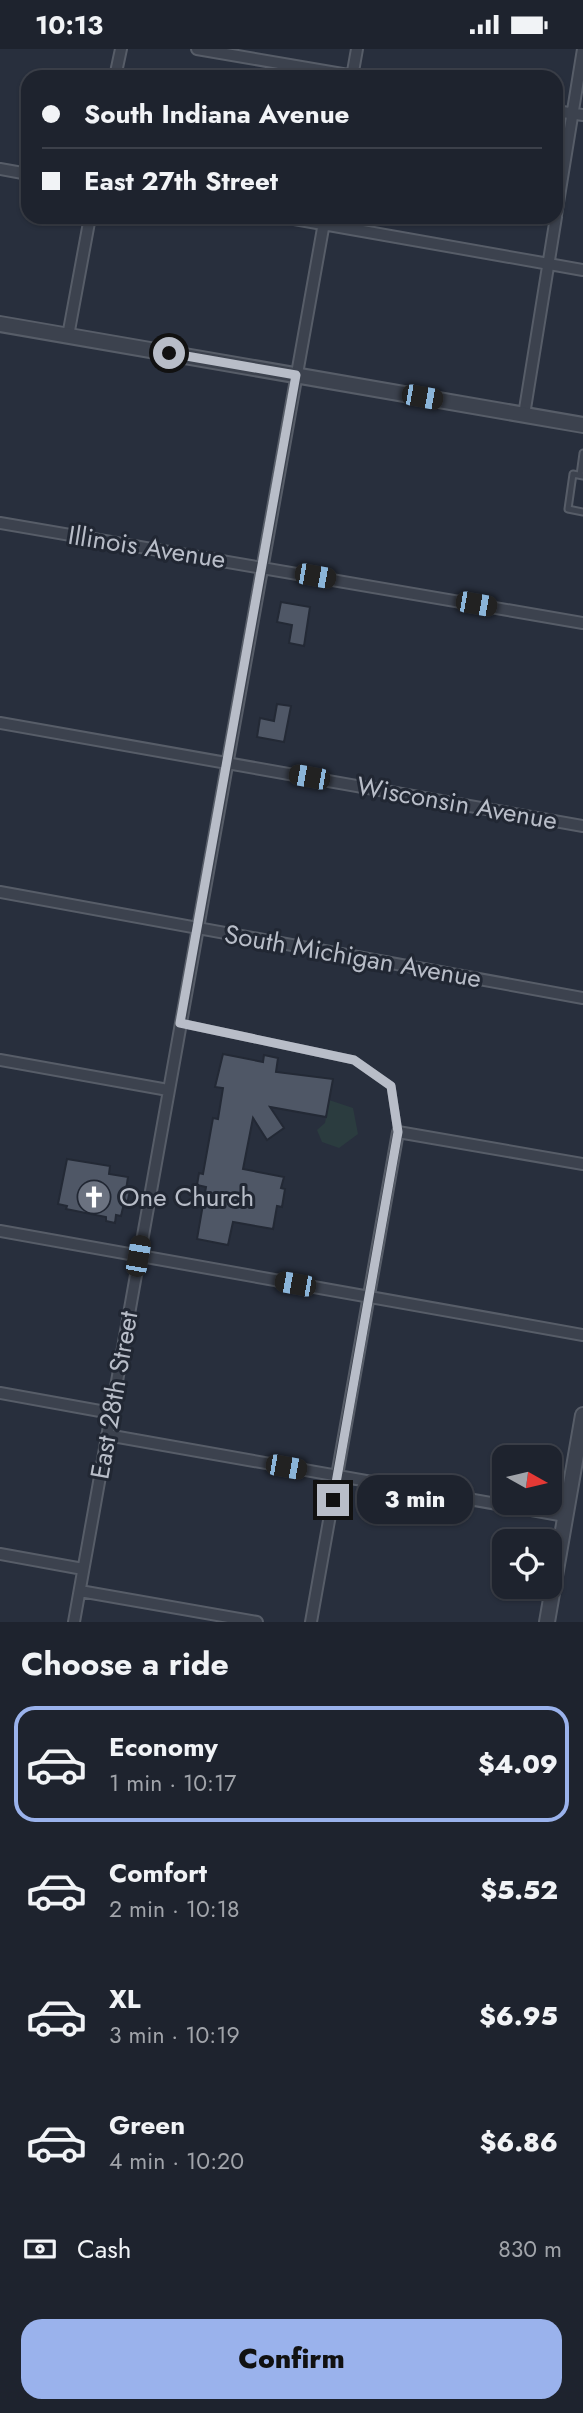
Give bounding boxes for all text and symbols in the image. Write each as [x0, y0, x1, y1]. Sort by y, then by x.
text: 10:13 [35, 6, 103, 44]
text: South Indiana Avenue [84, 95, 350, 133]
text: East 27th Street [84, 162, 278, 200]
route start [153, 337, 185, 369]
car [400, 383, 445, 411]
street label: Illinois Avenue [66, 516, 228, 578]
car [293, 562, 338, 590]
car [454, 590, 499, 618]
car [287, 763, 332, 791]
street label: Wisconsin Avenue [354, 767, 560, 839]
street label: South Michigan Avenue [222, 915, 484, 997]
church icon: One Church [75, 1178, 113, 1216]
place label: One Church [119, 1178, 254, 1216]
car [125, 1233, 152, 1279]
car [273, 1270, 318, 1298]
street label: East 28th Street [81, 1307, 148, 1482]
north arrow [492, 1445, 562, 1515]
map controls [492, 1445, 562, 1599]
car [264, 1453, 309, 1481]
callout: 3 min [358, 1475, 473, 1525]
text: 3 min [385, 1482, 445, 1516]
route end [317, 1484, 349, 1516]
button: locate [492, 1529, 562, 1599]
text: Choose a ride [21, 1641, 229, 1687]
text: Economy [109, 1728, 218, 1766]
icon: car [25, 1733, 88, 1796]
text: $4.09 [478, 1745, 558, 1783]
text: 1 min · 10:17 [109, 1766, 236, 1800]
text: Comfort [109, 1854, 207, 1892]
icon: car [25, 1859, 88, 1922]
text: $5.52 [480, 1871, 558, 1909]
text: 2 min · 10:18 [109, 1892, 240, 1926]
text: XL [109, 1980, 141, 2018]
icon: car [25, 1985, 88, 2048]
text: $6.95 [479, 1997, 558, 2035]
text: 3 min · 10:19 [109, 2018, 240, 2052]
text: Green [109, 2106, 185, 2144]
icon: car [25, 2111, 88, 2174]
text: $6.86 [480, 2123, 558, 2161]
text: 4 min · 10:20 [109, 2144, 244, 2178]
icon: cash [21, 2230, 59, 2268]
text: Cash [77, 2230, 131, 2268]
text: 830 m [498, 2232, 562, 2266]
button: Confirm [21, 2319, 562, 2399]

